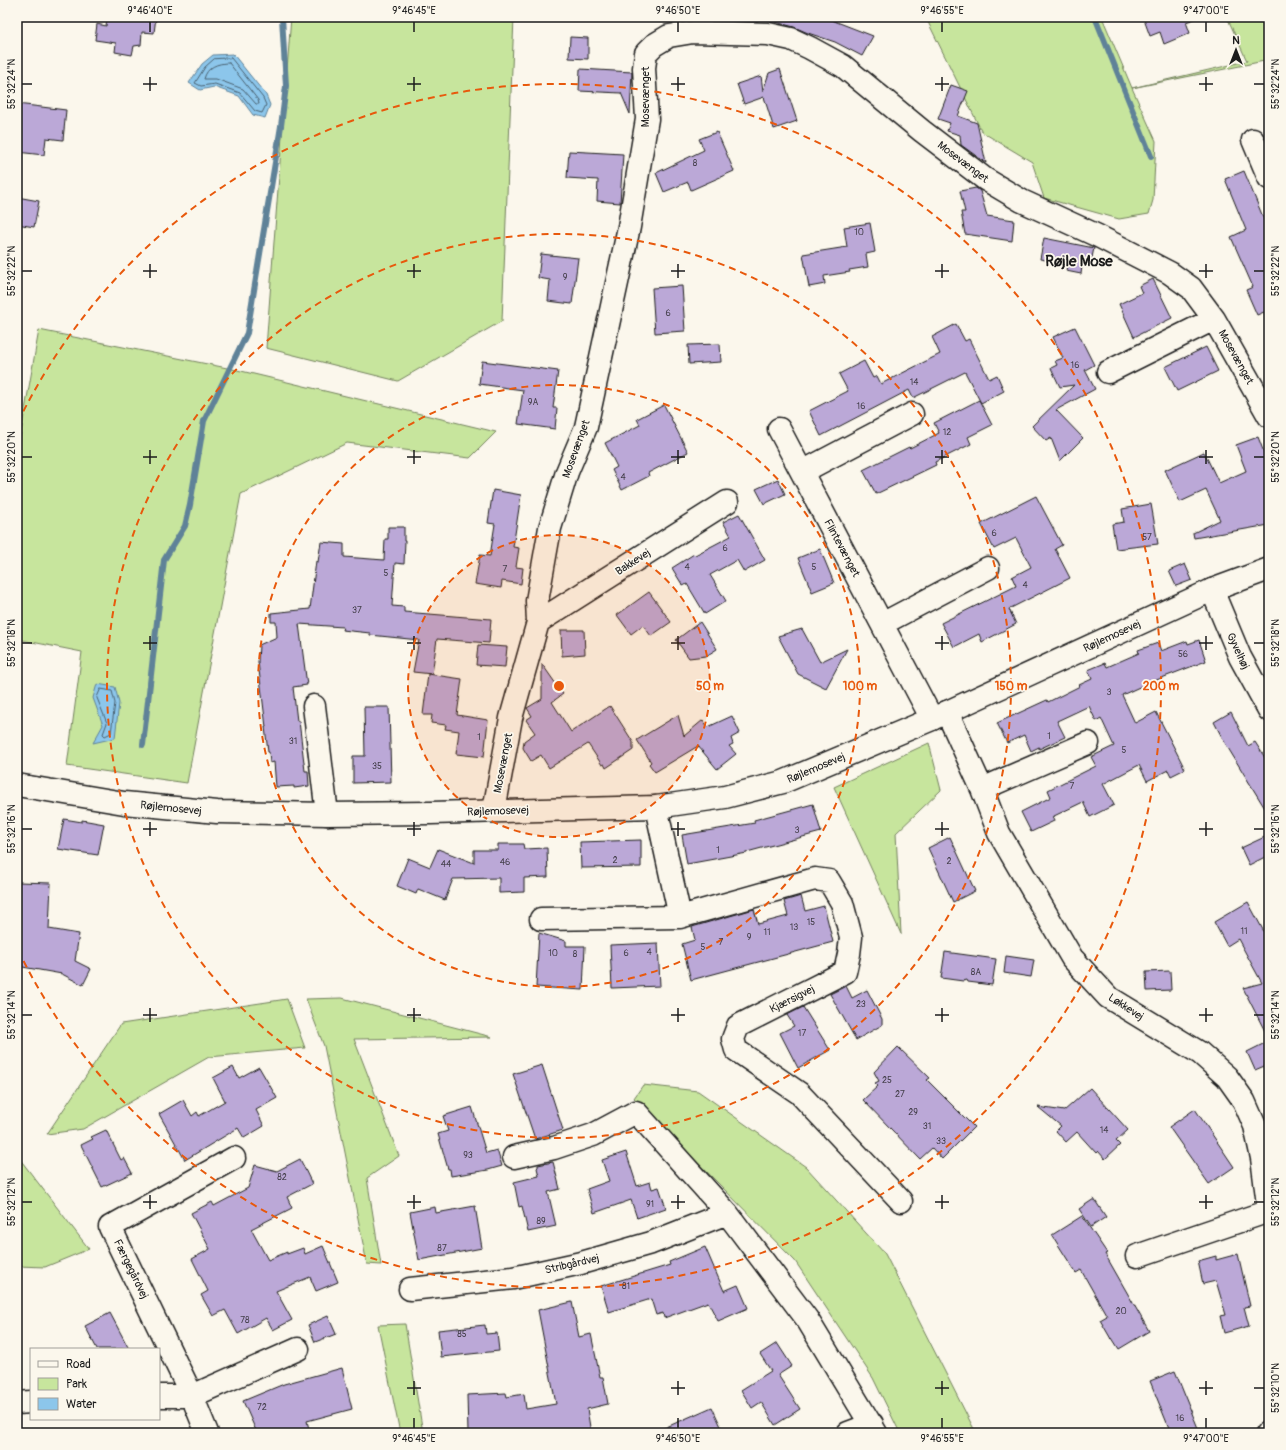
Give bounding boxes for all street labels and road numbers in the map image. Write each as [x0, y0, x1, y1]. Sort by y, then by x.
street label: Mosevænget [639, 66, 652, 127]
street label: Mosevænget [935, 139, 992, 186]
street label: Mosevænget [1216, 327, 1257, 387]
street label: Mosevænget [560, 418, 593, 480]
street label: Flintevænget [821, 517, 863, 580]
street label: Bakkevej [613, 546, 653, 578]
street label: Røjlemosevej [1081, 617, 1143, 655]
street label: Gyvelhøj [1224, 631, 1252, 671]
street label: Mosevænget [491, 731, 515, 794]
street label: Røjlemosevej [785, 750, 847, 786]
street label: Røjlemosevej [140, 798, 202, 818]
street label: Røjlemosevej [467, 803, 529, 819]
street label: Kjærsigvej [767, 982, 817, 1016]
street label: Løkkevej [1106, 991, 1146, 1023]
street label: Færgegårdvej [111, 1237, 151, 1301]
street label: Stribgårdvej [544, 1251, 600, 1277]

